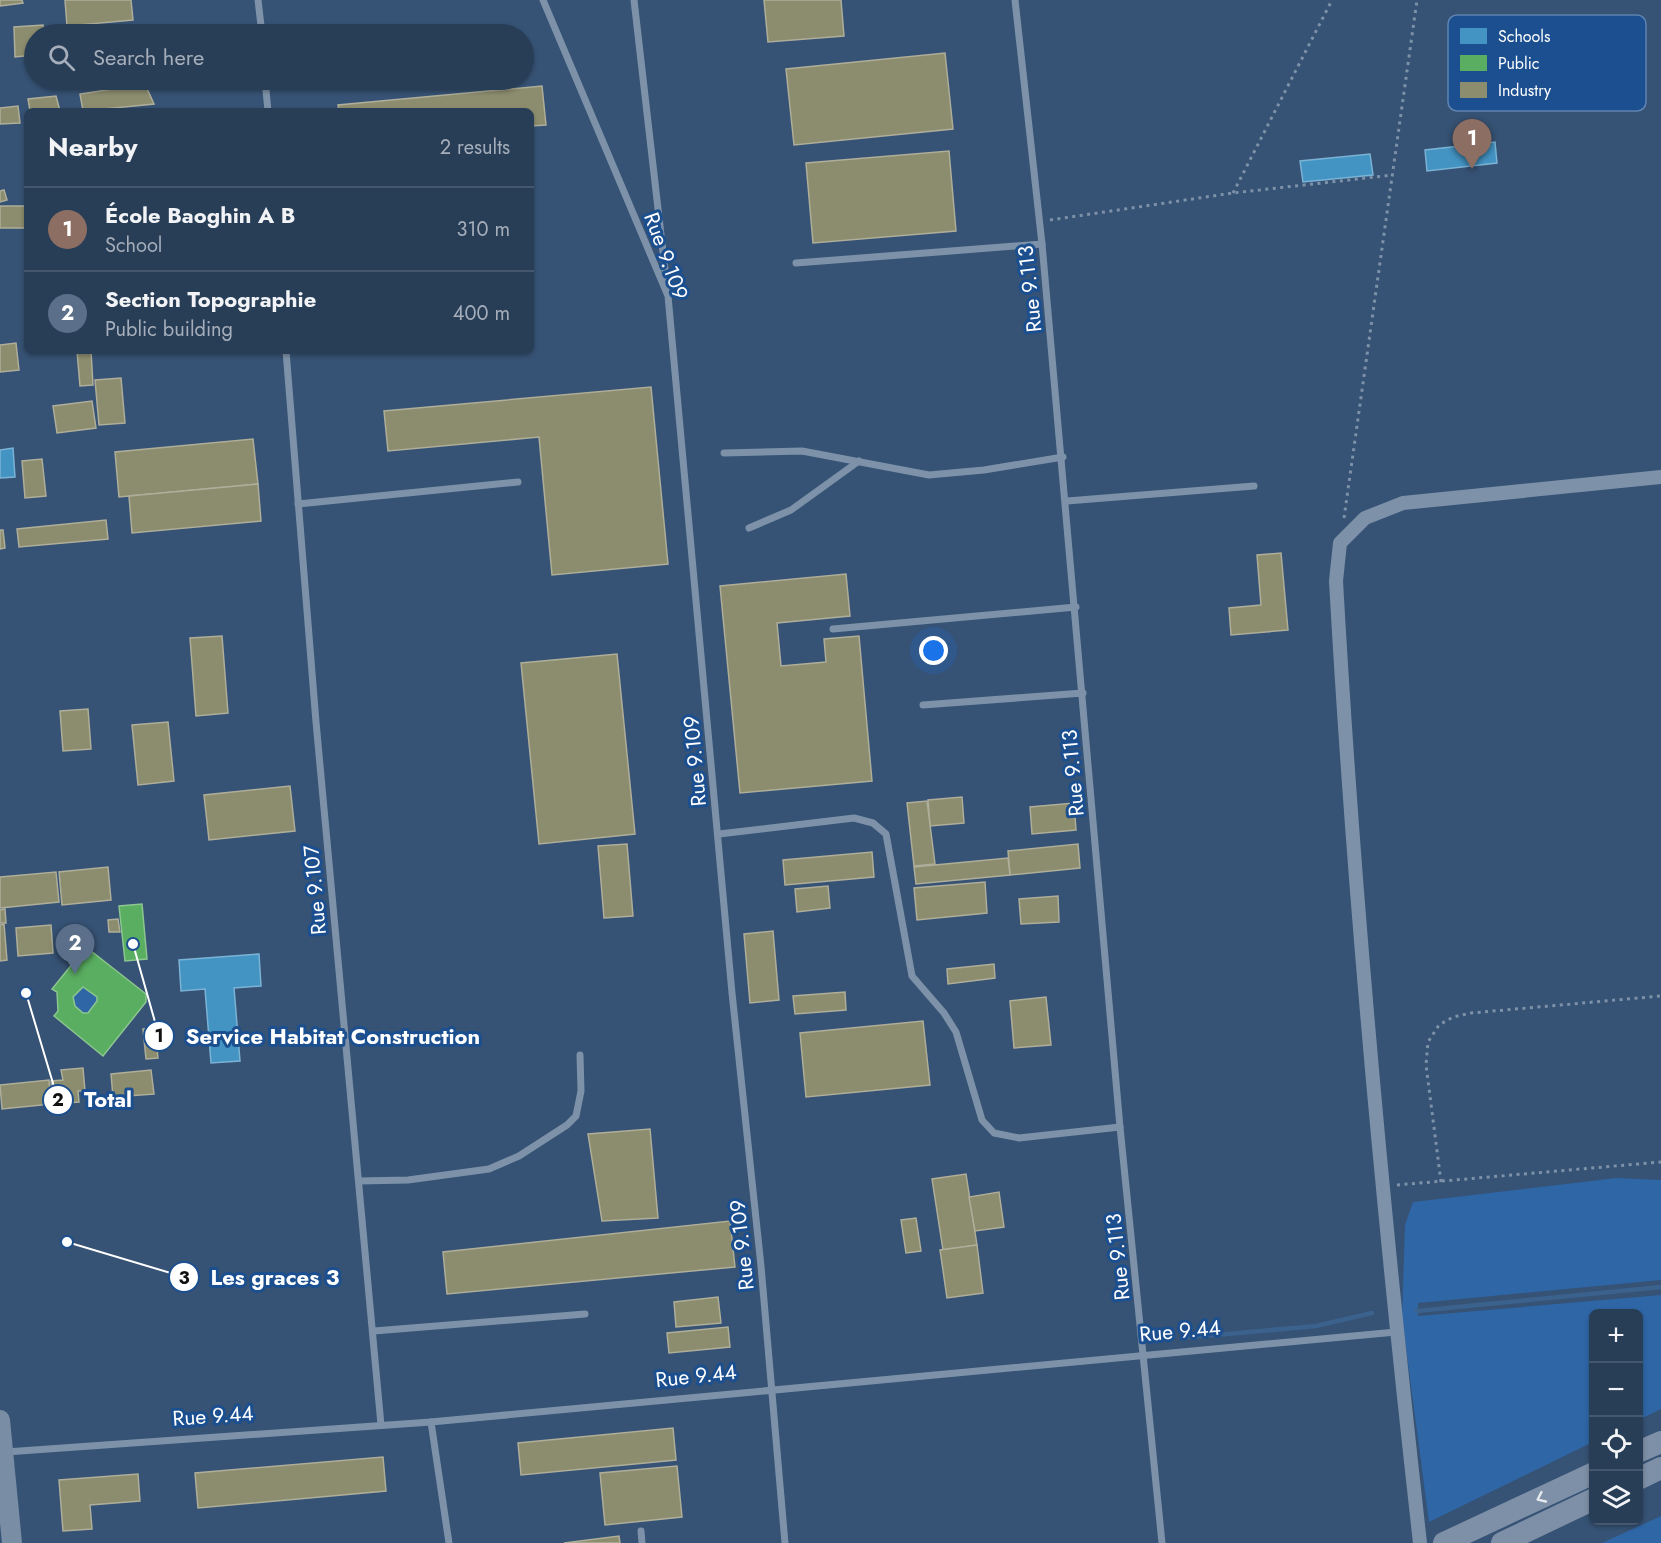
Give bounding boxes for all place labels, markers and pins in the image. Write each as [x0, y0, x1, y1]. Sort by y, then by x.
pin: 1 [1452, 120, 1492, 169]
pin: 2 [56, 924, 94, 974]
callout: Service Habitat Construction [144, 1016, 493, 1056]
callout: Total [43, 1080, 144, 1120]
callout: Les graces 3 [169, 1257, 351, 1297]

